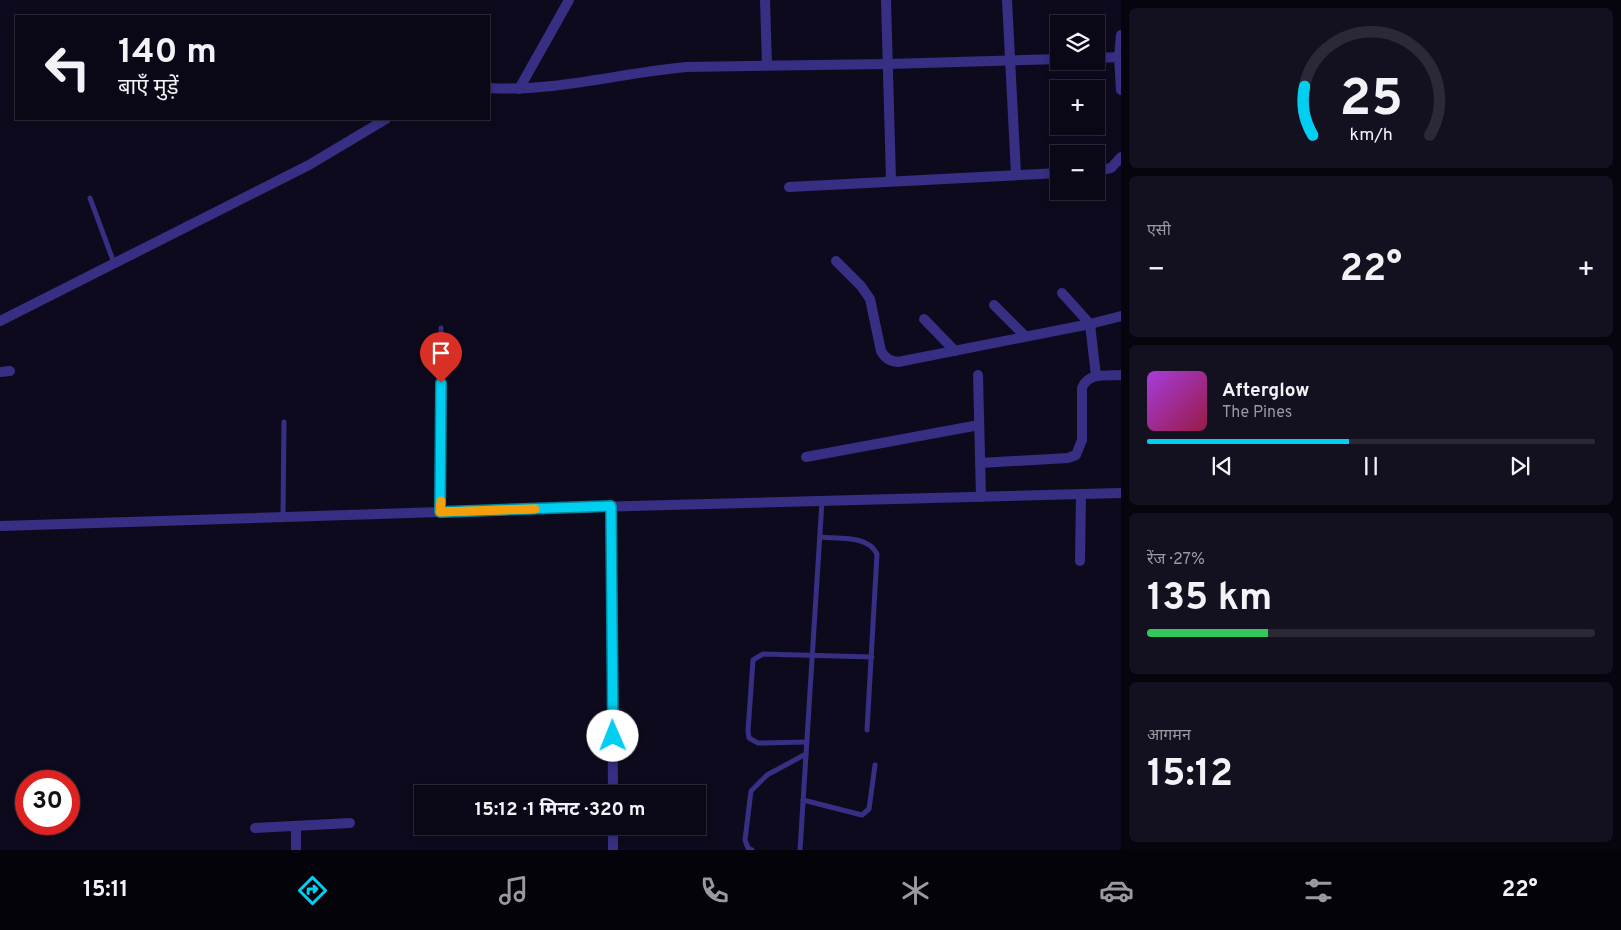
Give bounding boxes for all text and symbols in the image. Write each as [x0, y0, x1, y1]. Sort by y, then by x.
map controls [1050, 15, 1105, 200]
button: layers [1050, 15, 1105, 70]
text: 140 m [118, 31, 217, 75]
icon: left [35, 35, 100, 100]
text: 25 [1339, 68, 1403, 134]
text: बाएँ मुड़ें [118, 75, 179, 102]
button: + [1050, 80, 1105, 135]
text: km/h [1349, 124, 1393, 147]
button: − [1050, 145, 1105, 200]
text: एसी [1147, 221, 1171, 241]
text: 22° [1340, 246, 1402, 295]
text: − [1147, 253, 1165, 289]
text: + [1577, 253, 1595, 289]
pin [420, 332, 462, 383]
icon: arrive [427, 339, 455, 367]
text: Afterglow [1222, 379, 1310, 403]
text: The Pines [1222, 403, 1292, 423]
icon: previous [1208, 452, 1236, 480]
icon: pause [1357, 452, 1385, 480]
icon: next [1506, 452, 1534, 480]
text: रेंज · 27% [1147, 550, 1205, 570]
text: 135 km [1147, 575, 1272, 624]
position arrow [586, 709, 638, 761]
text: आगमन [1147, 726, 1191, 746]
text: 15:12 [1147, 751, 1233, 800]
speed limit sign: 30 [15, 770, 80, 835]
text: 15:12 · 1 मिनट · 320 m [475, 798, 645, 822]
icon: directions [295, 873, 330, 908]
icon: music [496, 873, 531, 908]
icon: phone [697, 873, 732, 908]
icon: climate [898, 873, 933, 908]
icon: car [1099, 873, 1134, 908]
icon: filters [1301, 873, 1336, 908]
text: 15:11 [83, 877, 128, 904]
text: 22° [1502, 877, 1538, 904]

